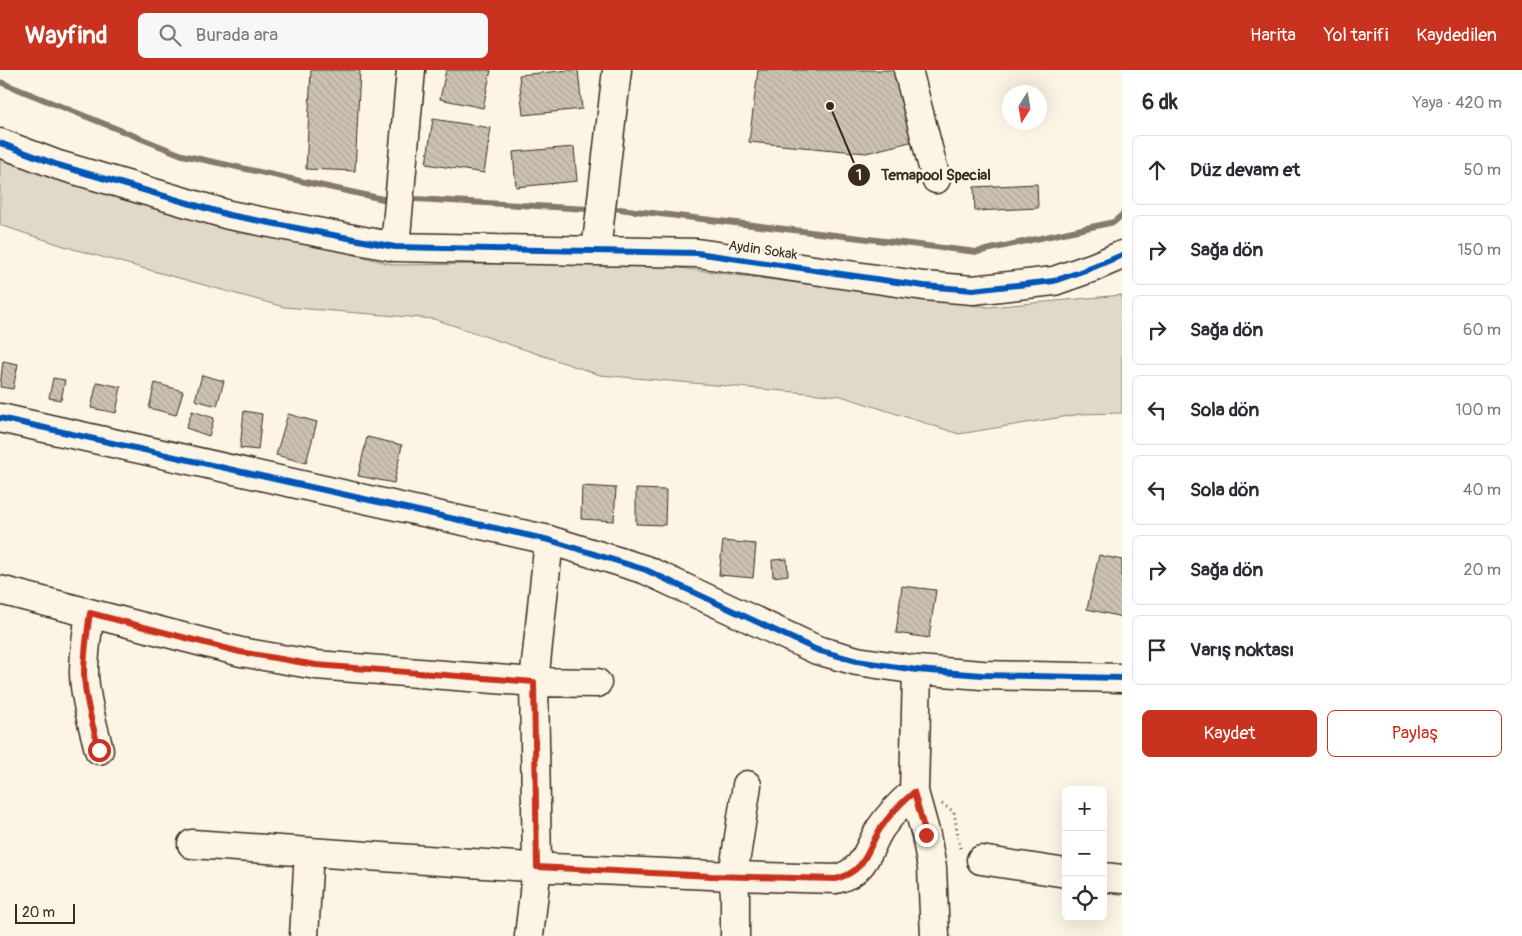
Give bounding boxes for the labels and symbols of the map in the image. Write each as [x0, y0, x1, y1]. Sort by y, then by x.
north arrow [1002, 85, 1047, 130]
callout: Temapool Special [847, 160, 1001, 190]
text: 1 [856, 166, 862, 185]
text: Temapool Special [880, 166, 991, 185]
street label: Aydin Sokak [727, 237, 799, 263]
route start [88, 739, 111, 762]
route end [915, 824, 938, 847]
scale bar [15, 901, 75, 924]

